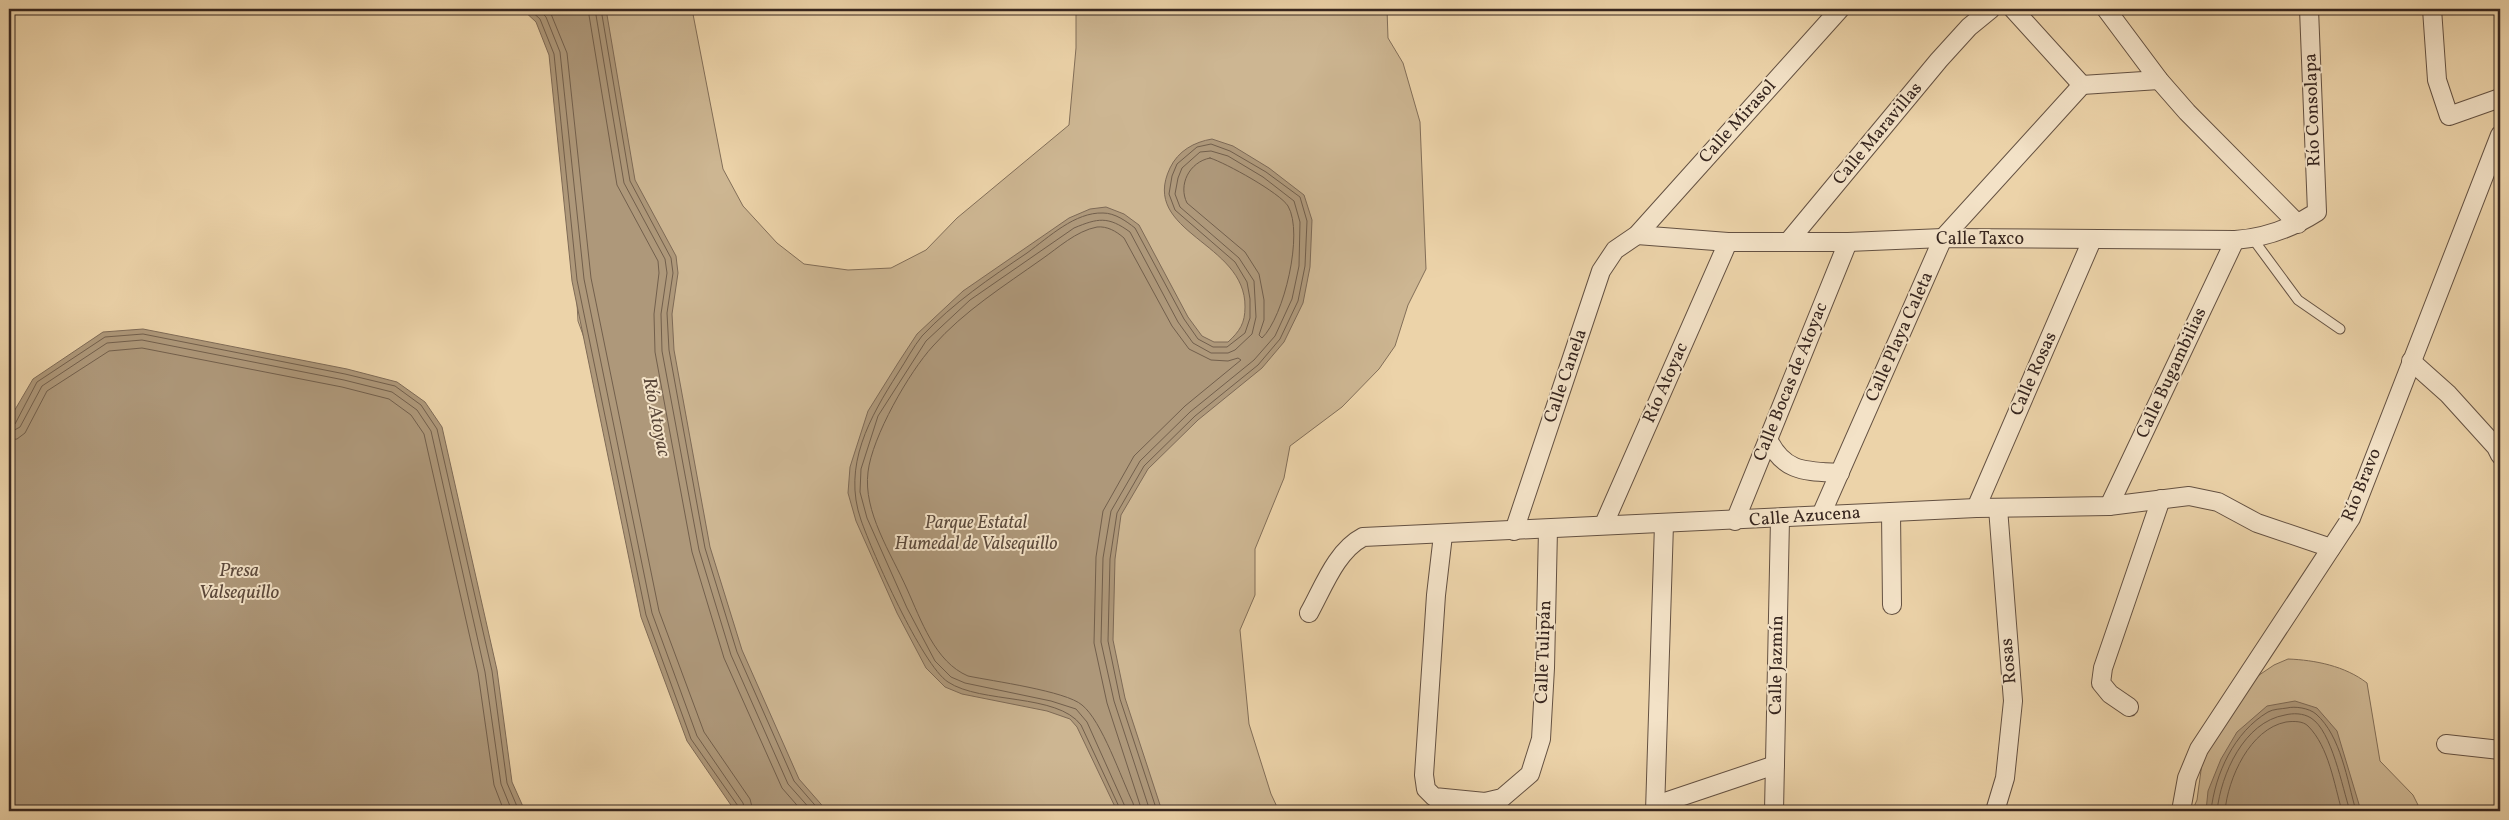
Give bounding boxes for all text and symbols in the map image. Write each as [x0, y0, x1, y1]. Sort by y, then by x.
street label: Río Consolapa [2299, 53, 2327, 167]
street label: Calle Mirasol [1694, 75, 1782, 169]
street label: Calle Maravillas [1827, 77, 1929, 191]
street label: Calle Taxco [1936, 227, 2024, 252]
street label: Calle Playa Caleta [1860, 268, 1940, 406]
street label: Calle Bocas de Atoyac [1748, 299, 1834, 465]
street label: Calle Bugambilias [2131, 303, 2213, 443]
street label: Calle Canela [1538, 326, 1594, 426]
street label: Calle Rosas [2004, 328, 2064, 420]
street label: Río Atoyac [1637, 339, 1695, 427]
water label: Río Atoyac [636, 375, 676, 459]
street label: Río Bravo [2336, 445, 2388, 525]
street label: Calle Azucena [1748, 501, 1862, 533]
park label: Parque Estatal Humedal de Valsequillo [895, 511, 1057, 557]
water label: Presa Valsequillo [199, 558, 280, 606]
street label: Calle Tulipán [1530, 600, 1558, 704]
street label: Calle Jazmín [1764, 615, 1790, 715]
street label: Rosas [1995, 637, 2023, 685]

